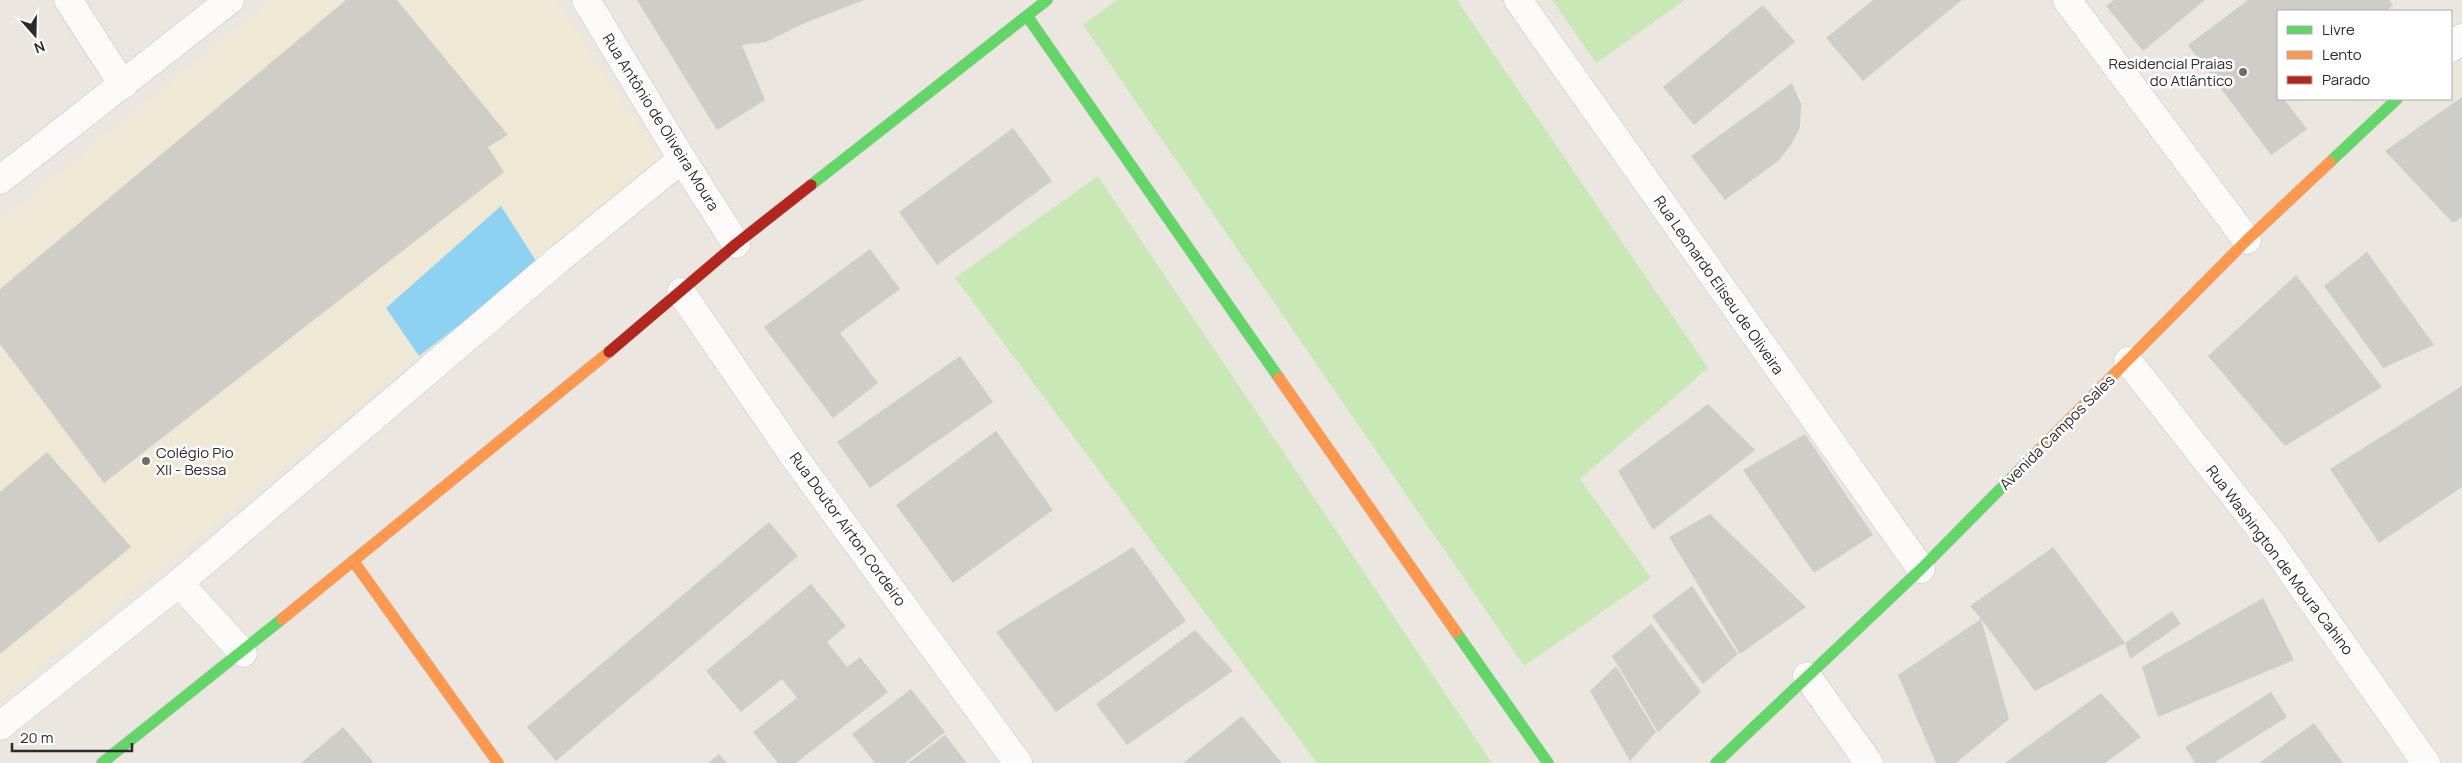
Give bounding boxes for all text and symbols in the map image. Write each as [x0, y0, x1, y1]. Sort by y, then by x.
north arrow [10, 10, 60, 60]
legend [2277, 10, 2452, 100]
text: Livre [2322, 19, 2355, 40]
street label: Rua Antônio de Oliveira Moura [598, 29, 724, 215]
text: N [32, 37, 48, 58]
text: Lento [2322, 44, 2362, 65]
place label: Residencial Praias do Atlântico [2108, 53, 2233, 91]
marker: Residencial Praias do Atlântico [2237, 66, 2249, 78]
text: Parado [2322, 69, 2370, 90]
street label: Rua Leonardo Eliseu de Oliveira [1649, 191, 1789, 379]
street label: Avenida Campos Sales [1995, 370, 2119, 494]
place label: Colégio Pio XII - Bessa [156, 442, 234, 480]
street label: Rua Doutor Airton Cordeiro [785, 448, 911, 610]
marker: Colégio Pio XII - Bessa [140, 455, 152, 467]
street label: Rua Washington de Moura Cahino [2202, 461, 2358, 659]
scale bar [12, 720, 132, 752]
text: 20 m [20, 727, 53, 748]

